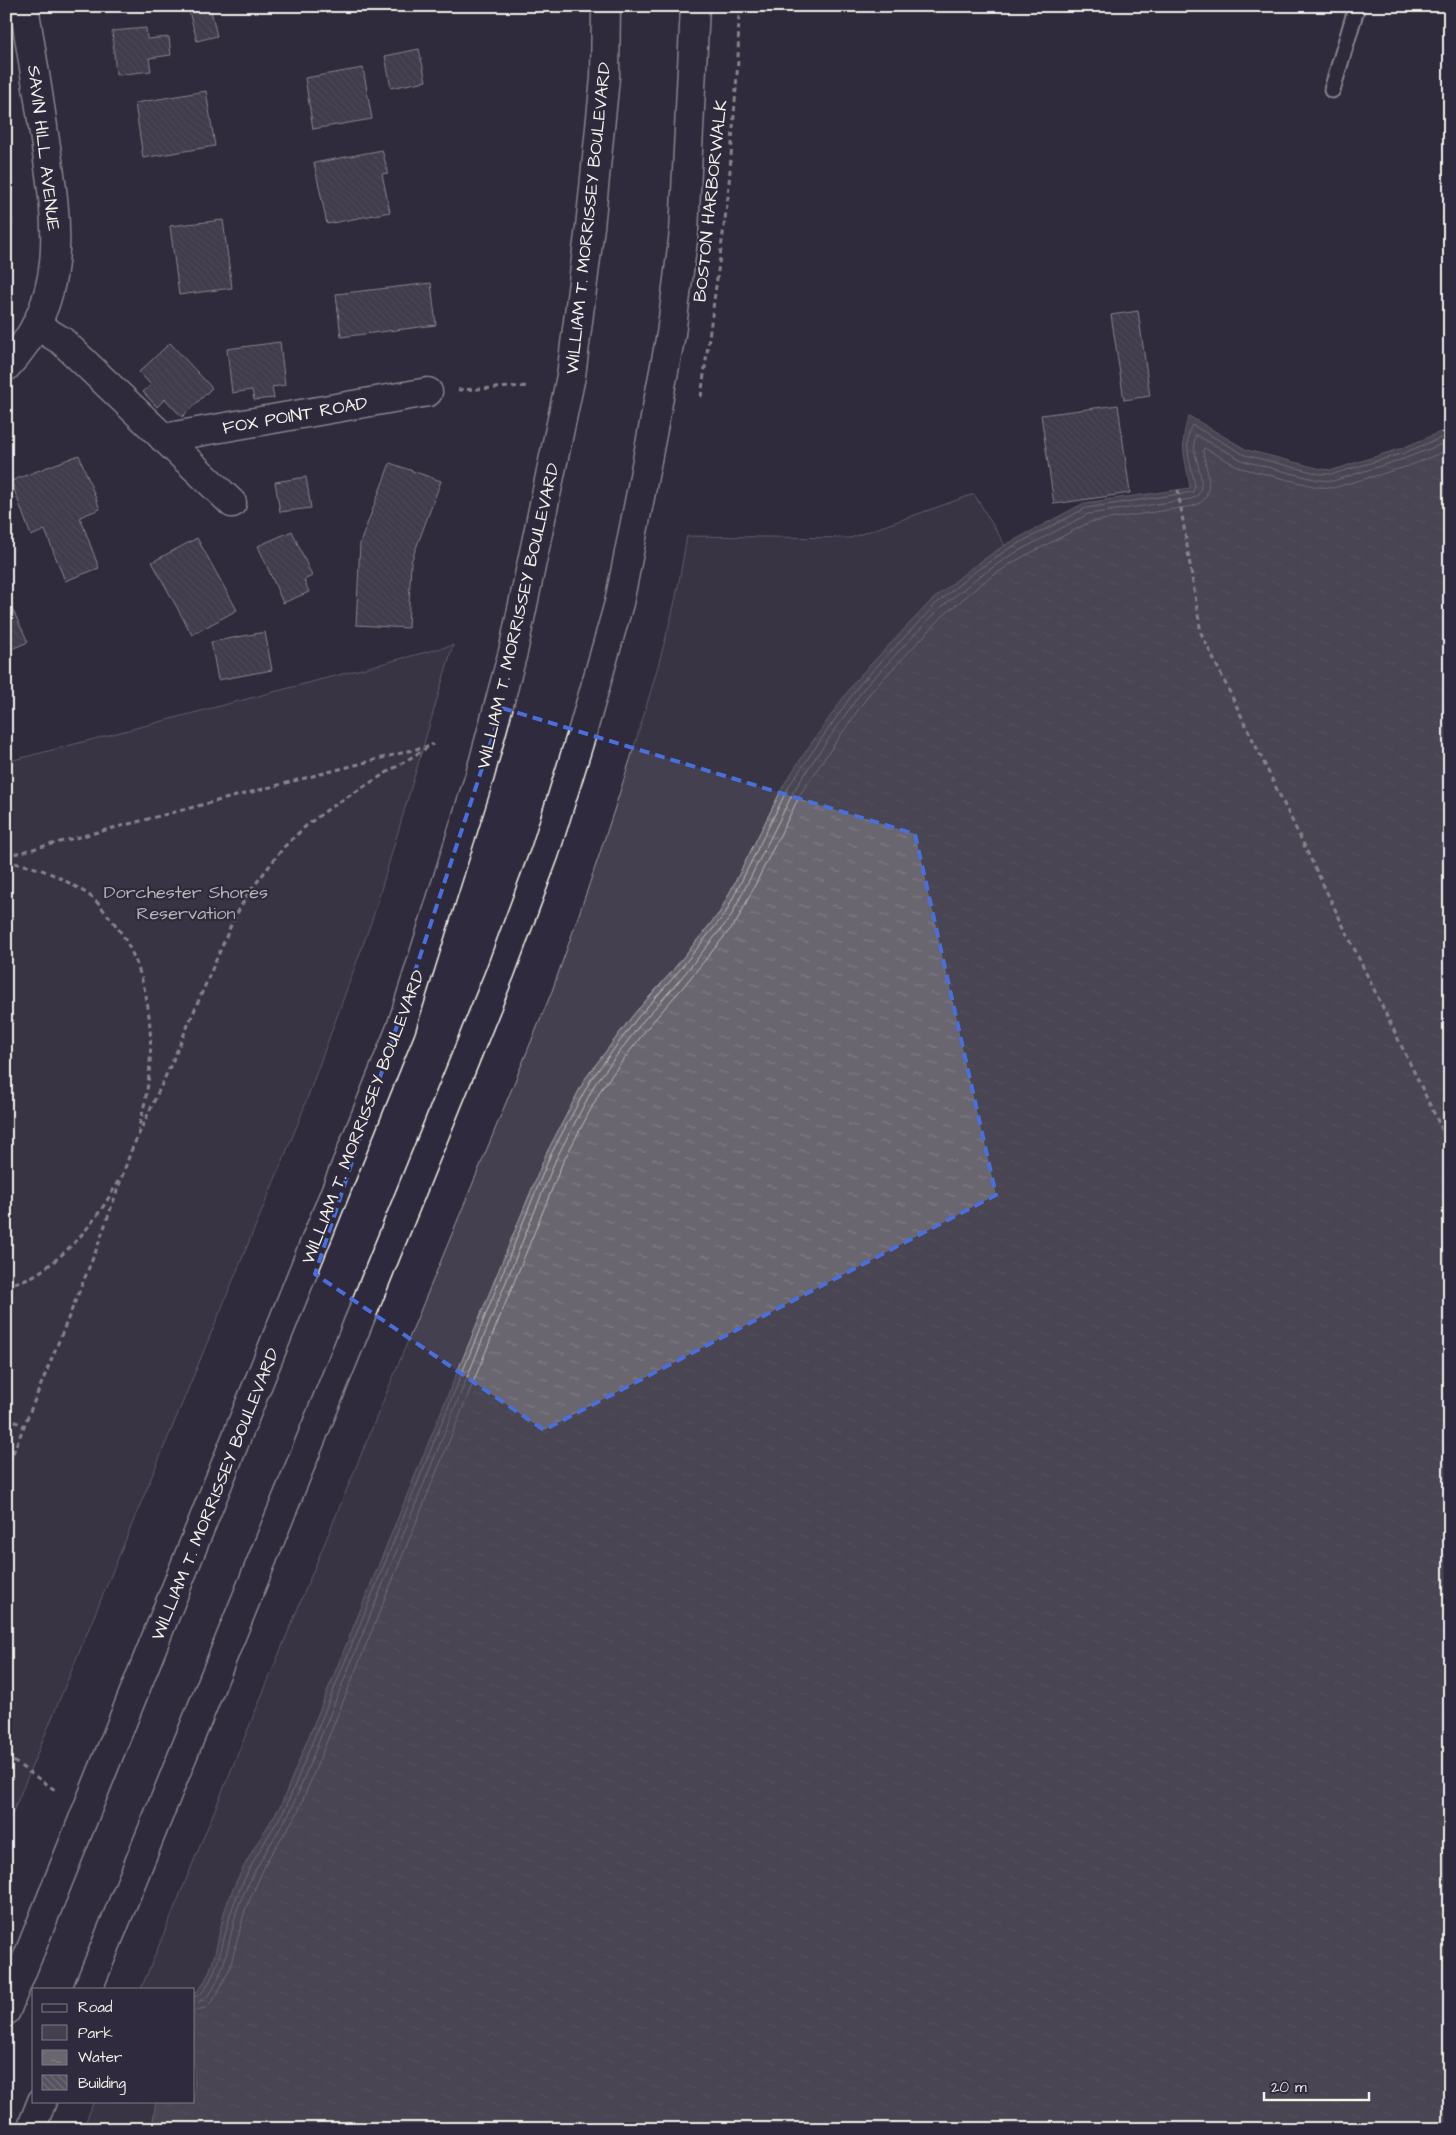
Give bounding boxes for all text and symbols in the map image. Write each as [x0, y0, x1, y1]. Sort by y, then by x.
street label: WILLIAM T. MORRISSEY BOULEVARD [560, 61, 617, 375]
street label: SAVIN HILL AVENUE [21, 64, 66, 233]
street label: BOSTON HARBORWALK [687, 99, 734, 303]
street label: FOX POINT ROAD [221, 390, 370, 441]
street label: WILLIAM T. MORRISSEY BOULEVARD [471, 460, 566, 772]
park label: Dorchester Shores Reservation [104, 880, 268, 926]
street label: WILLIAM T. MORRISSEY BOULEVARD [296, 966, 431, 1268]
street label: WILLIAM T. MORRISSEY BOULEVARD [145, 1344, 286, 1644]
legend [32, 1988, 195, 2102]
text: Road [78, 1997, 113, 2018]
text: Park [78, 2023, 113, 2044]
text: Water [78, 2047, 122, 2068]
scale bar [1264, 2070, 1368, 2102]
text: Building [78, 2073, 126, 2095]
text: 20 m [1271, 2077, 1307, 2098]

